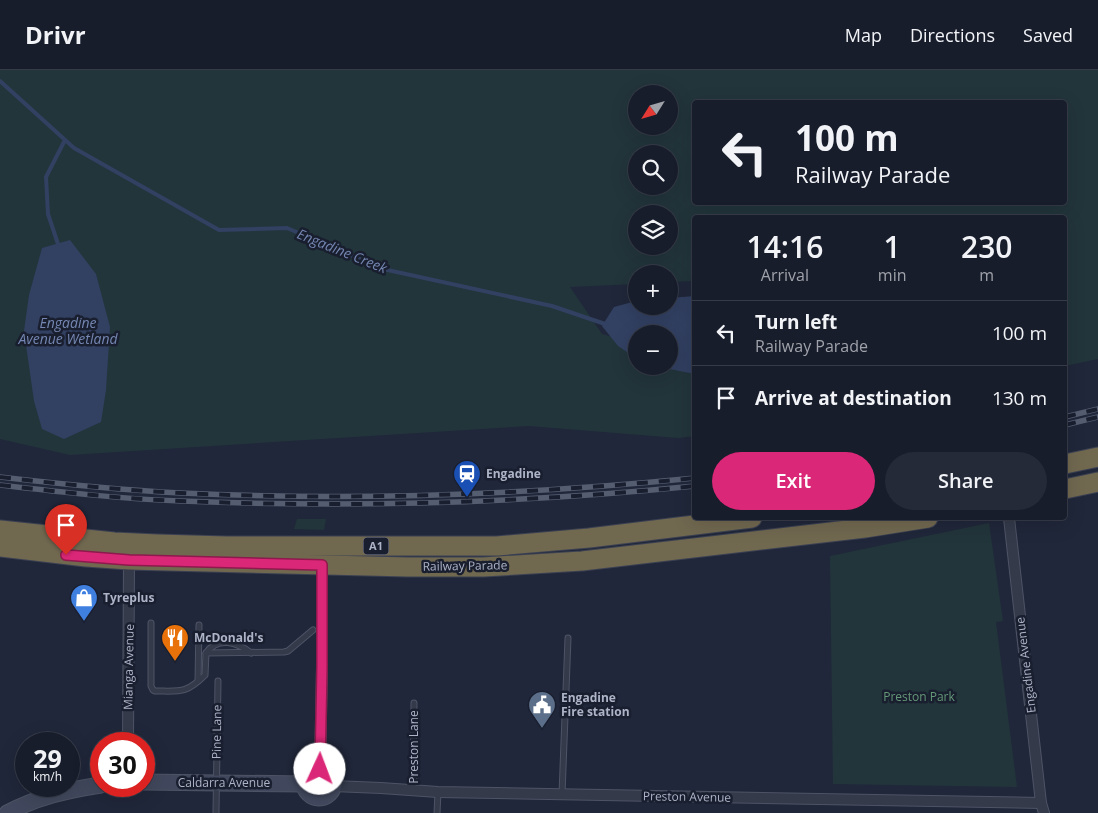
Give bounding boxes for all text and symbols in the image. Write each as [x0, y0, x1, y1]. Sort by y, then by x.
text: Drivr [25, 18, 86, 51]
text: Map [845, 23, 882, 47]
text: Directions [910, 23, 995, 47]
text: Saved [1023, 23, 1073, 47]
north arrow [628, 85, 678, 135]
map controls [628, 85, 678, 375]
text: 100 m [795, 114, 899, 161]
icon: left [712, 120, 777, 185]
button: search [628, 145, 678, 195]
text: Railway Parade [795, 159, 950, 189]
button: layers [628, 205, 678, 255]
water label: Engadine Creek [294, 224, 391, 278]
text: 14:16 [747, 226, 823, 267]
text: 1 [884, 226, 901, 267]
text: 230 [961, 226, 1012, 267]
text: Arrival [761, 264, 809, 286]
text: min [878, 264, 907, 286]
text: m [979, 264, 994, 286]
button: + [628, 265, 678, 315]
text: Turn left [755, 309, 837, 335]
water label: Engadine Avenue Wetland [17, 313, 118, 348]
icon: left [712, 319, 740, 347]
text: 100 m [992, 320, 1047, 346]
button: − [628, 325, 678, 375]
text: Railway Parade [755, 335, 868, 357]
icon: arrive [712, 384, 740, 412]
text: Arrive at destination [755, 385, 952, 411]
text: 130 m [992, 385, 1047, 411]
button: Exit [712, 452, 875, 510]
button: Share [885, 452, 1047, 510]
station icon: Engadine [452, 459, 482, 498]
place label: Engadine [486, 465, 541, 482]
pin [45, 504, 87, 555]
icon: arrive [52, 511, 80, 539]
road number: A1 [364, 538, 388, 554]
street label: Railway Parade [422, 556, 508, 575]
shop icon: Tyreplus [69, 583, 99, 622]
place label: Tyreplus [103, 589, 154, 606]
street label: Engadine Avenue [1011, 616, 1040, 714]
restaurant icon: McDonald's [160, 623, 190, 662]
street label: Mianga Avenue [119, 624, 138, 710]
place label: McDonald's [194, 629, 263, 646]
park label: Preston Park [883, 688, 956, 705]
place label: Engadine Fire station [561, 689, 630, 720]
public building icon: Engadine Fire station [527, 690, 557, 729]
street label: Pine Lane [208, 704, 225, 759]
street label: Preston Lane [405, 710, 422, 784]
speed limit sign: 30 [90, 732, 155, 797]
text: 29 [33, 741, 62, 775]
position arrow [293, 742, 345, 794]
text: km/h [33, 768, 62, 785]
street label: Caldarra Avenue [178, 774, 271, 791]
street label: Preston Avenue [643, 787, 732, 806]

